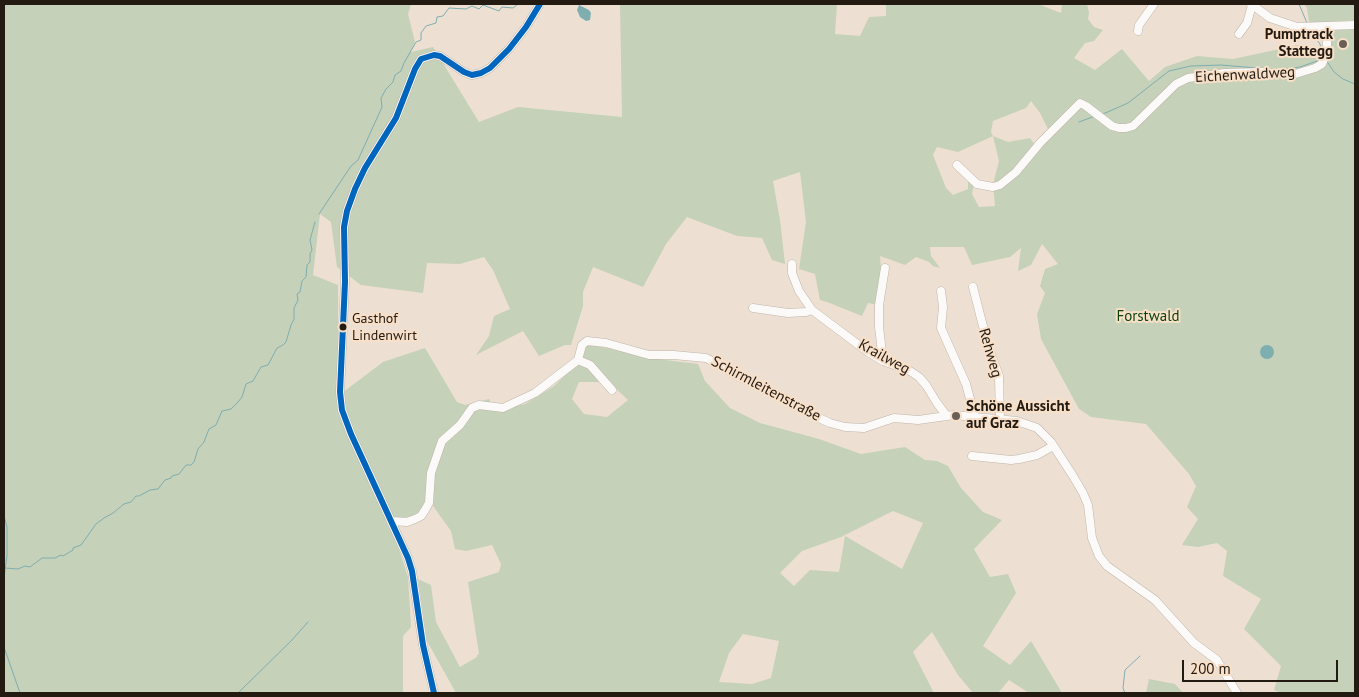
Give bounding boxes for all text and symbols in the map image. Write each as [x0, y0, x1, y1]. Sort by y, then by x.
place label: Pumptrack Stattegg [1265, 26, 1333, 61]
marker: Pumptrack Stattegg [1337, 38, 1349, 50]
street label: Eichenwaldweg [1195, 63, 1295, 87]
park label: Forstwald [1116, 308, 1180, 326]
place label: Gasthof Lindenwirt [352, 311, 417, 344]
marker: Gasthof Lindenwirt [338, 322, 348, 332]
street label: Rehweg [974, 326, 1006, 380]
street label: Krailweg [855, 336, 913, 378]
street label: Schirmleitenstraße [708, 353, 824, 425]
place label: Schöne Aussicht auf Graz [966, 398, 1070, 433]
marker: Schöne Aussicht auf Graz [950, 410, 962, 422]
scale bar [1184, 650, 1340, 682]
text: 200 m [1190, 659, 1231, 678]

